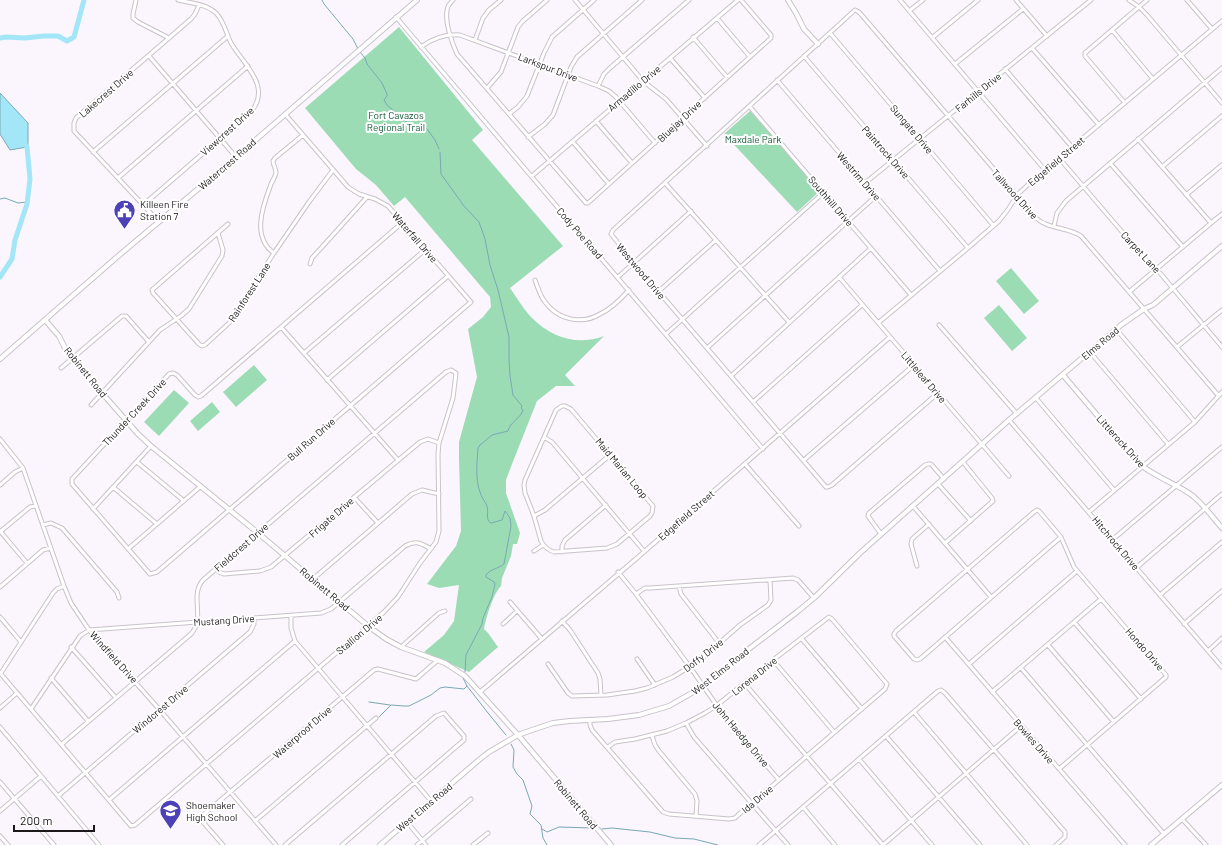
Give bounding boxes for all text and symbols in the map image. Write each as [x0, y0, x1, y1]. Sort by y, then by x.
street label: Larkspur Drive [516, 50, 580, 84]
street label: Armadillo Drive [605, 62, 663, 114]
street label: Lakecrest Drive [77, 66, 135, 120]
street label: Farhills Drive [953, 70, 1003, 114]
street label: Bluejay Drive [655, 98, 703, 144]
street label: Sungate Drive [888, 102, 936, 156]
street label: Viewcrest Drive [198, 104, 256, 158]
park label: Fort Cavazos Regional Trail [367, 109, 425, 133]
street label: Paintrock Drive [860, 123, 912, 181]
park label: Maxdale Park [725, 133, 781, 145]
street label: Edgefield Street [1025, 133, 1087, 188]
street label: Watercrest Road [196, 136, 258, 192]
street label: Westrim Drive [835, 149, 883, 203]
street label: Tallwood Drive [989, 167, 1041, 221]
street label: Southhill Drive [806, 173, 856, 229]
public building icon: Killeen Fire Station 7 [112, 197, 138, 230]
place label: Killeen Fire Station 7 [140, 198, 188, 222]
street label: Cody Poe Road [554, 205, 606, 261]
street label: Waterfall Drive [390, 209, 440, 265]
street label: Carpet Lane [1119, 229, 1163, 275]
street label: Westwood Drive [614, 240, 668, 302]
street label: Rainforest Lane [225, 260, 273, 324]
street label: Elms Road [1079, 324, 1121, 362]
street label: Robinett Road [62, 344, 110, 400]
street label: Littleleaf Drive [899, 349, 949, 405]
street label: Thunder Creek Drive [100, 376, 168, 448]
street label: Littlerock Drive [1094, 412, 1148, 470]
street label: Bull Run Drive [285, 415, 337, 463]
street label: Maid Marian Loop [593, 435, 651, 501]
street label: Edgefield Street [655, 487, 717, 543]
street label: Frigate Drive [306, 494, 356, 540]
street label: Hitchrock Drive [1090, 514, 1142, 572]
street label: Fieldcrest Drive [211, 520, 271, 574]
street label: Robinett Road [298, 565, 352, 613]
street label: Stallion Drive [333, 611, 385, 657]
street label: Mustang Drive [193, 612, 255, 628]
street label: Hondo Drive [1123, 625, 1167, 673]
street label: Windfield Drive [88, 629, 140, 685]
street label: Doffy Drive [681, 636, 725, 674]
street label: West Elms Road [689, 645, 751, 697]
street label: Lorena Drive [729, 654, 779, 698]
street label: Windcrest Drive [130, 682, 190, 736]
street label: John Haedge Drive [710, 699, 772, 769]
street label: Waterproof Drive [270, 703, 334, 761]
street label: Bowles Drive [1011, 716, 1057, 766]
street label: Robinett Road [552, 777, 600, 831]
street label: West Elms Road [394, 780, 454, 834]
street label: Ida Drive [739, 782, 775, 816]
school or university icon: Shoemaker High School [158, 798, 184, 831]
place label: Shoemaker High School [186, 799, 237, 823]
scale bar [14, 807, 94, 833]
text: 200 m [20, 813, 52, 827]

